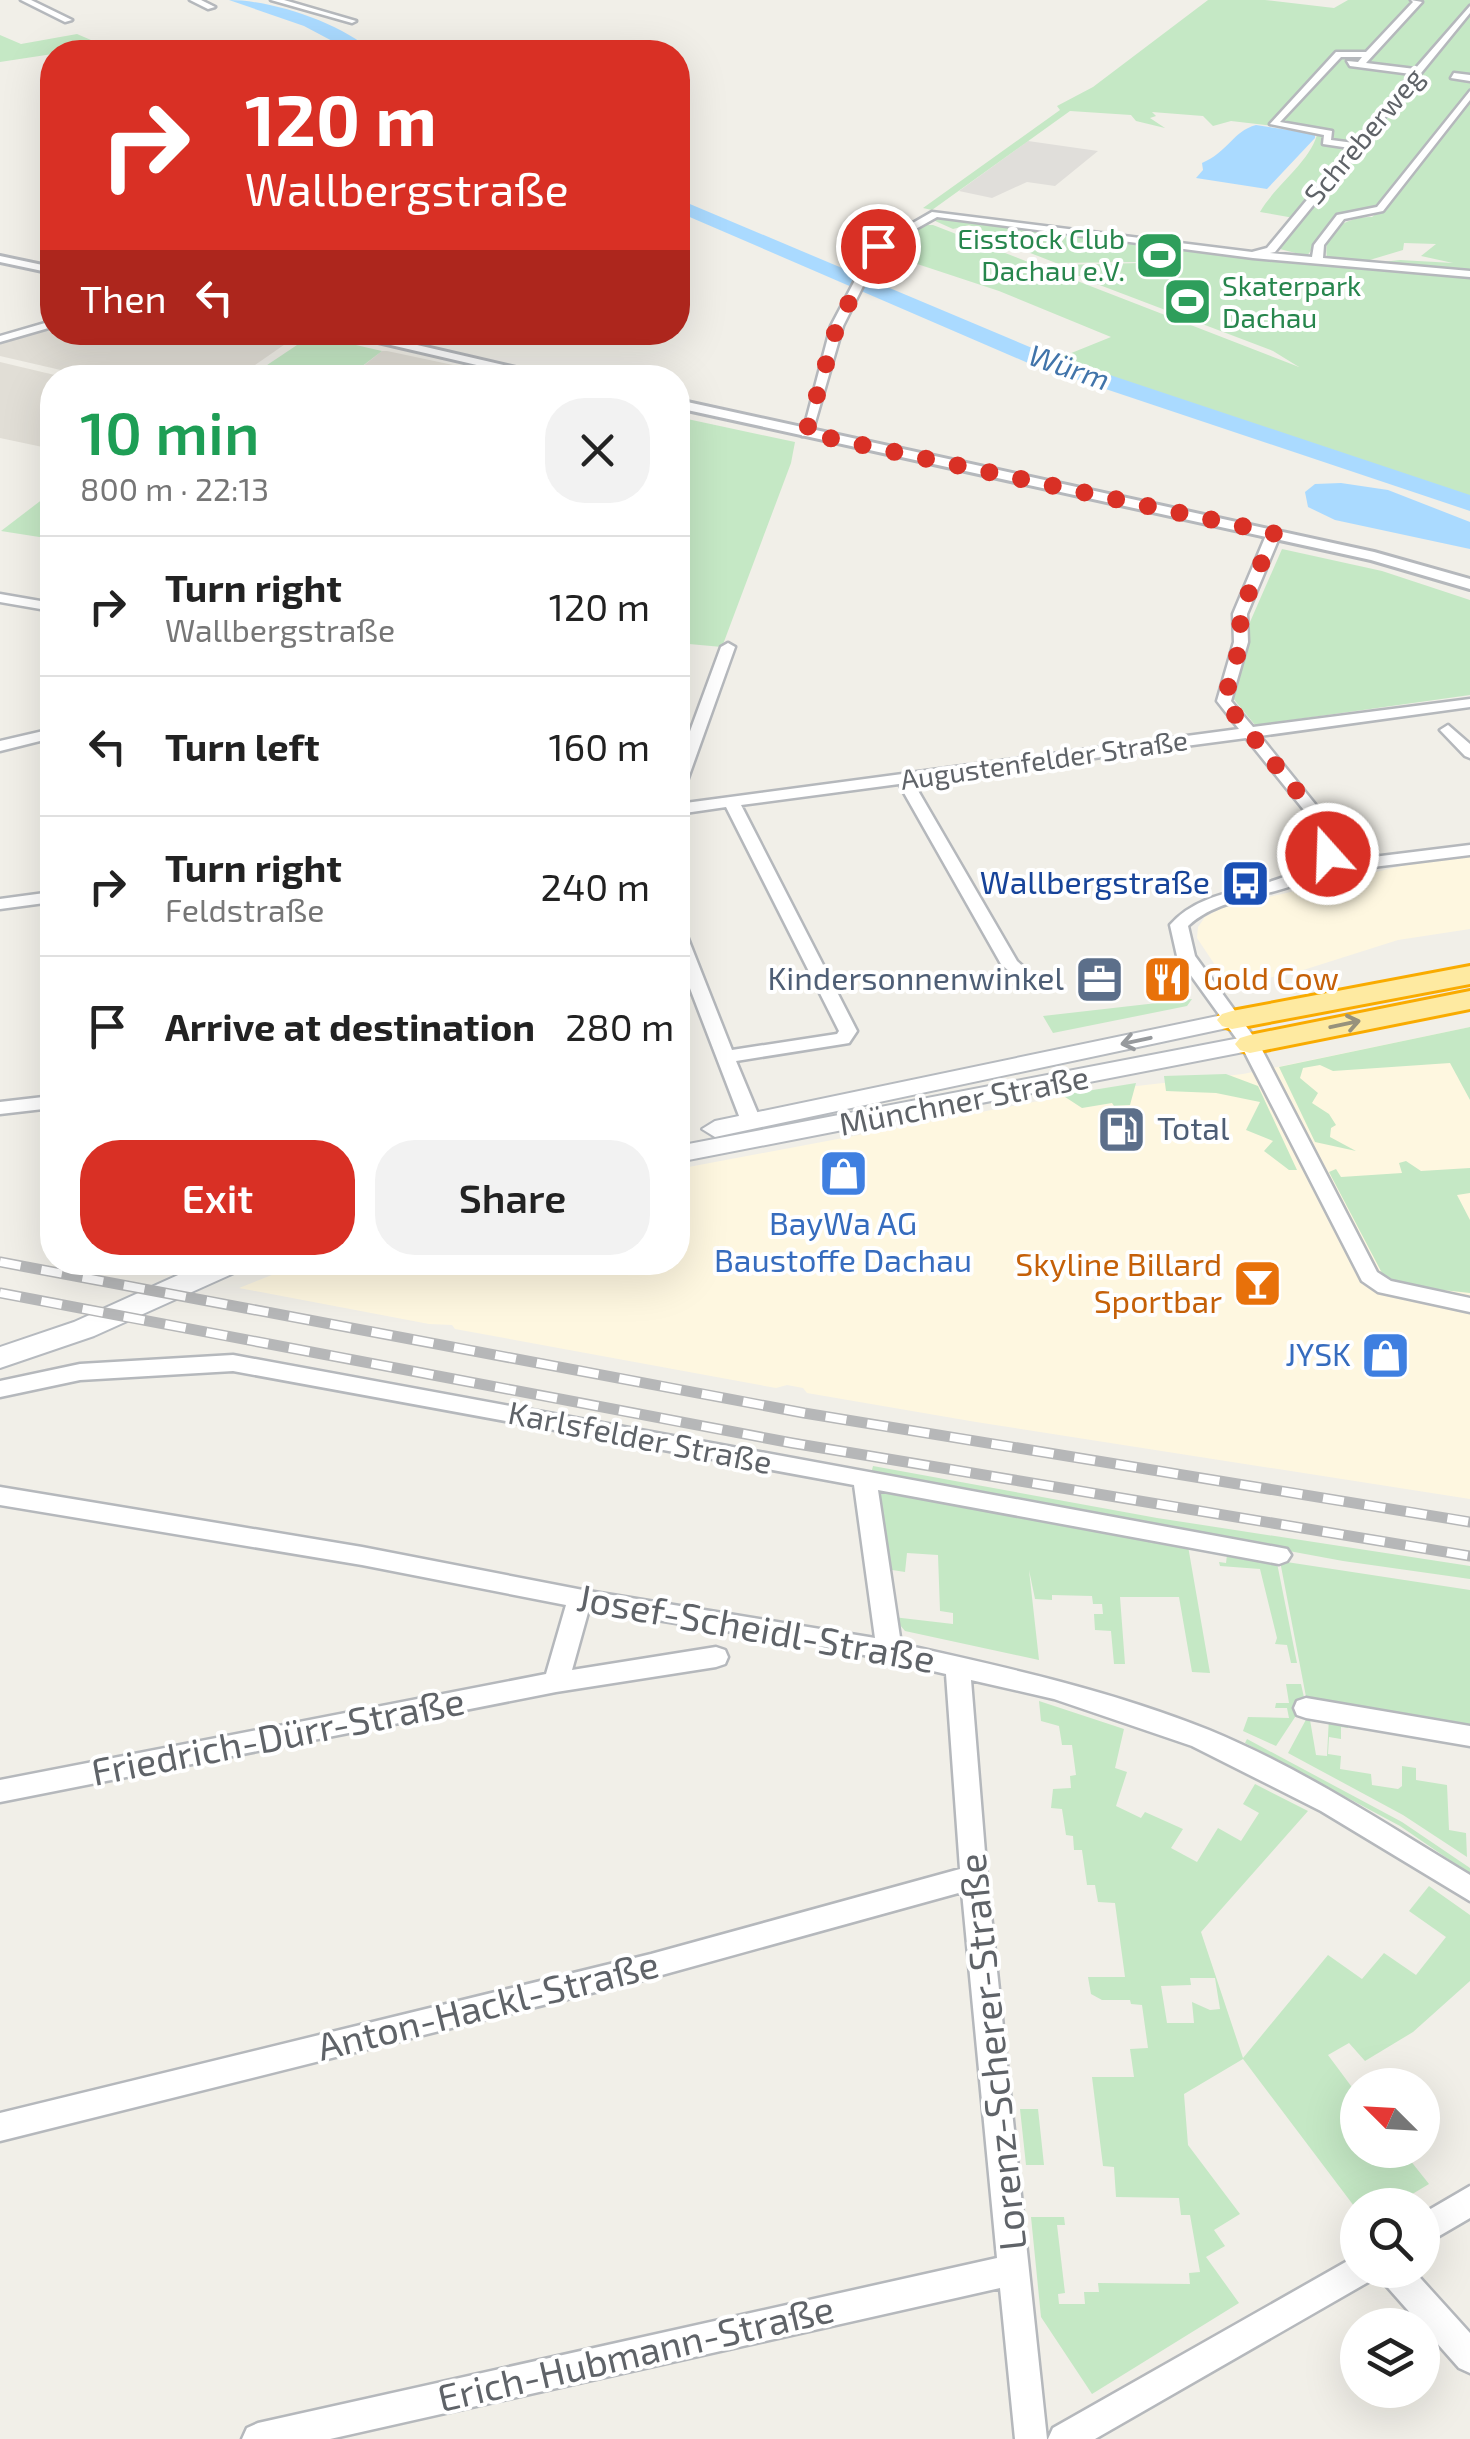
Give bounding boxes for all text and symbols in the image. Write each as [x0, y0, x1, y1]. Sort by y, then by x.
street label: Schreberweg [1296, 60, 1430, 210]
text: 120 m [245, 76, 437, 160]
icon: right [80, 80, 210, 210]
text: Wallbergstraße [245, 161, 569, 215]
pin [836, 204, 921, 289]
icon: arrive [851, 219, 906, 274]
place label: Eisstock Club Dachau e.V. [957, 221, 1125, 287]
sports icon: Eisstock Club Dachau e.V. [1134, 229, 1186, 281]
place label: Skaterpark Dachau [1222, 268, 1361, 334]
icon: left [187, 270, 242, 325]
text: Then [80, 275, 167, 321]
sports icon: Skaterpark Dachau [1161, 276, 1213, 328]
water label: Würm [1025, 336, 1115, 397]
text: 10 min [80, 395, 260, 467]
button: close [545, 398, 650, 503]
text: 800 m · 22:13 [80, 469, 269, 507]
text: Turn right [165, 564, 342, 610]
icon: right [80, 579, 135, 634]
text: 120 m [549, 583, 650, 629]
text: Wallbergstraße [165, 610, 395, 648]
icon: left [80, 719, 135, 774]
street label: Augustenfelder Straße [898, 722, 1190, 796]
text: Turn left [165, 723, 320, 769]
text: 160 m [548, 723, 650, 769]
position arrow [1276, 802, 1380, 906]
text: Turn right [165, 844, 342, 890]
bus stop icon: Wallbergstraße [1219, 857, 1271, 909]
icon: right [80, 859, 135, 914]
place label: Wallbergstraße [980, 862, 1210, 900]
text: 240 m [541, 863, 650, 909]
text: Feldstraße [165, 890, 324, 928]
office icon: Kindersonnenwinkel [1073, 953, 1125, 1005]
restaurant icon: Gold Cow [1142, 953, 1194, 1005]
place label: Kindersonnenwinkel [767, 958, 1064, 996]
place label: Gold Cow [1203, 958, 1339, 996]
icon: arrive [80, 999, 135, 1054]
text: Arrive at destination [165, 1003, 535, 1049]
text: 280 m [565, 1003, 674, 1049]
one-way arrow [1328, 1014, 1360, 1033]
one-way arrow [1121, 1032, 1153, 1051]
street label: Münchner Straße [836, 1056, 1092, 1142]
fuel station icon: Total [1096, 1103, 1148, 1155]
place label: Total [1157, 1108, 1230, 1146]
button: Exit [80, 1140, 355, 1255]
button: Share [375, 1140, 650, 1255]
shop icon: BayWa AG Baustoffe Dachau [817, 1148, 869, 1200]
place label: BayWa AG Baustoffe Dachau [714, 1203, 972, 1278]
place label: Skyline Billard Sportbar [1015, 1244, 1222, 1319]
bar icon: Skyline Billard Sportbar [1231, 1257, 1283, 1309]
shop icon: JYSK [1360, 1329, 1412, 1381]
place label: JYSK [1285, 1334, 1351, 1372]
street label: Karlsfelder Straße [505, 1392, 775, 1480]
street label: Josef-Scheidl-Straße [574, 1573, 939, 1681]
street label: Friedrich-Dürr-Straße [87, 1676, 468, 1794]
street label: Lorenz-Scherer-Straße [947, 1851, 1035, 2253]
street label: Anton-Hackl-Straße [312, 1939, 663, 2069]
north arrow [1340, 2068, 1440, 2168]
map controls [1340, 2068, 1440, 2408]
button: search [1340, 2188, 1440, 2288]
street label: Erich-Hubmann-Straße [433, 2284, 838, 2420]
button: layers [1340, 2308, 1440, 2408]

